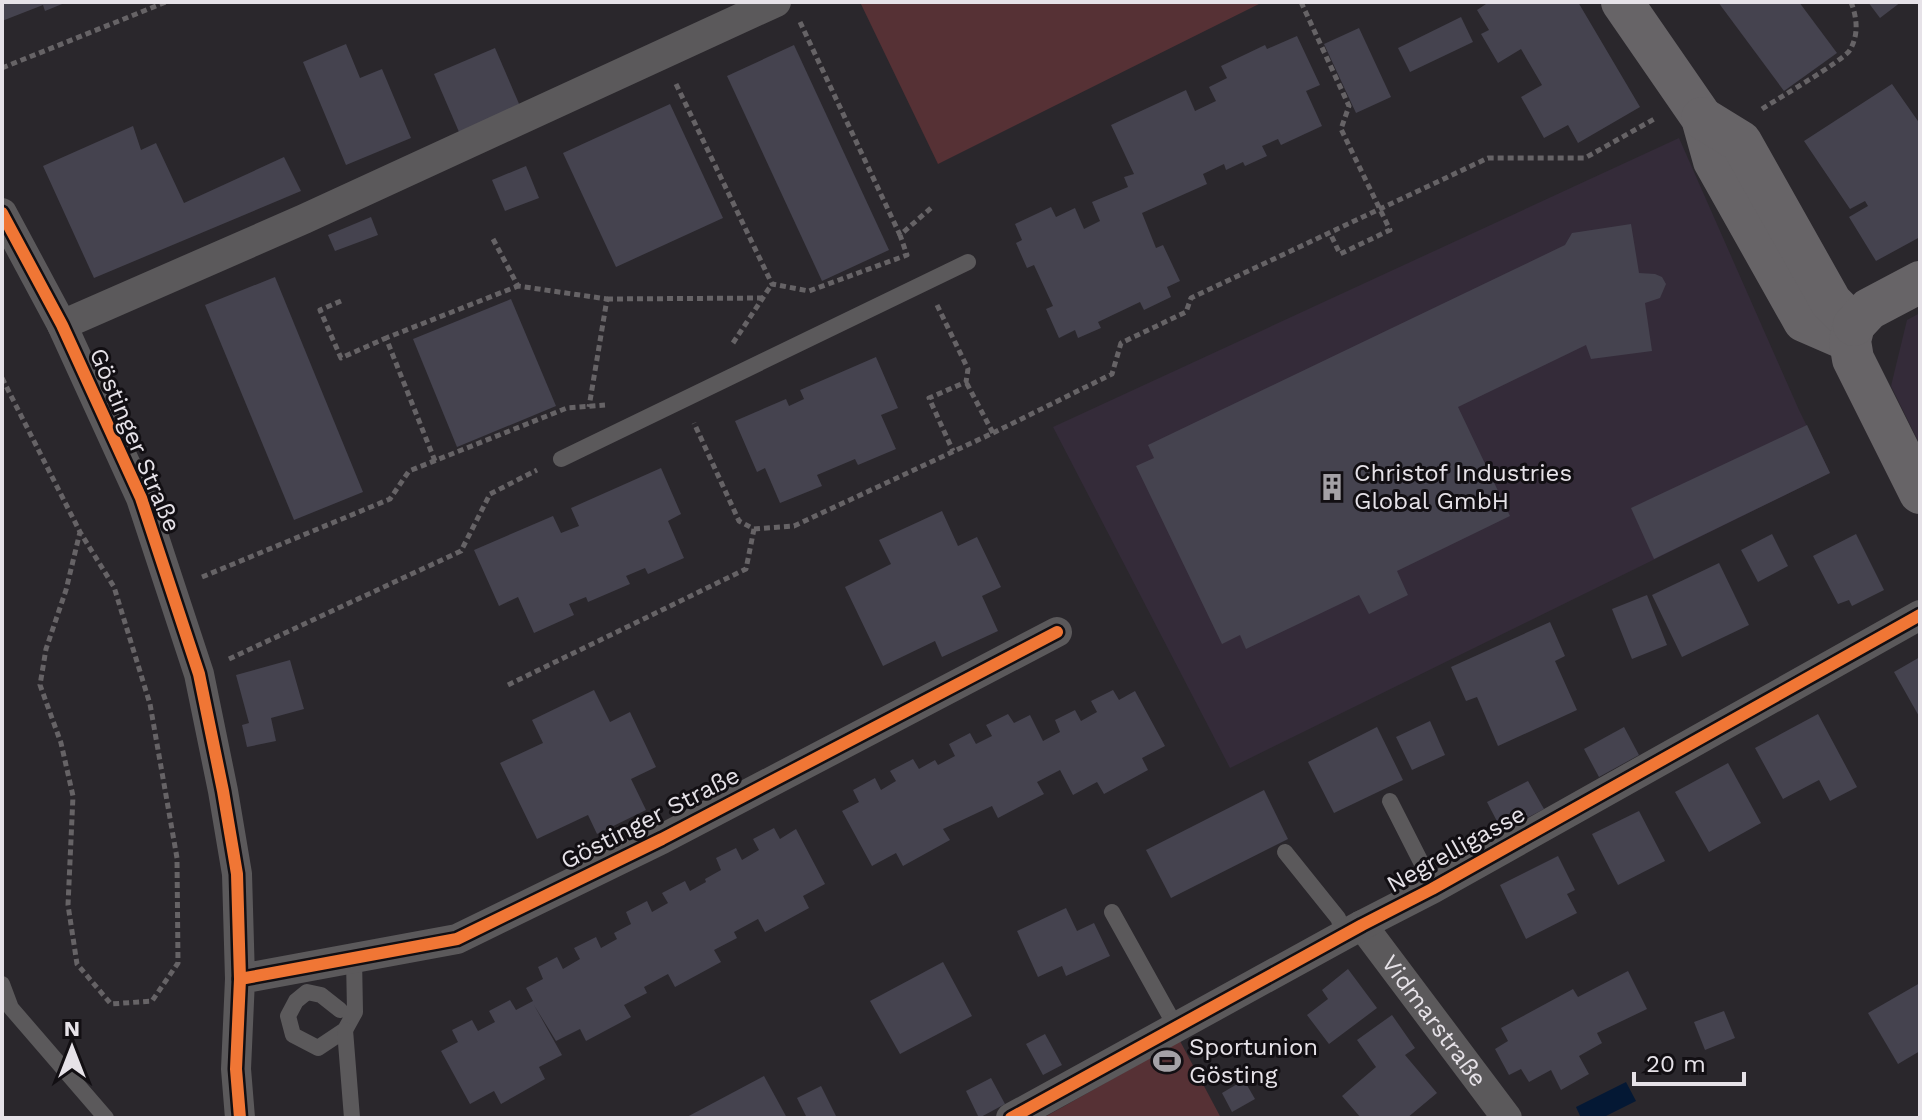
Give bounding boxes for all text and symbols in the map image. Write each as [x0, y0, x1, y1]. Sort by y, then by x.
street label: Göstinger Straße [84, 344, 186, 536]
place label: Christof Industries Global GmbH [1354, 459, 1572, 515]
building icon: Christof Industries Global GmbH [1317, 472, 1347, 502]
street label: Göstinger Straße [556, 761, 744, 875]
street label: Negrelligasse [1382, 799, 1530, 899]
street label: Vidmarstraße [1376, 950, 1492, 1092]
north arrow [32, 1008, 112, 1088]
text: N [64, 1016, 80, 1041]
place label: Sportunion Gösting [1189, 1033, 1318, 1089]
scale bar [1634, 1036, 1744, 1086]
sports icon: Sportunion Gösting [1152, 1046, 1182, 1076]
text: 20 m [1646, 1050, 1706, 1078]

